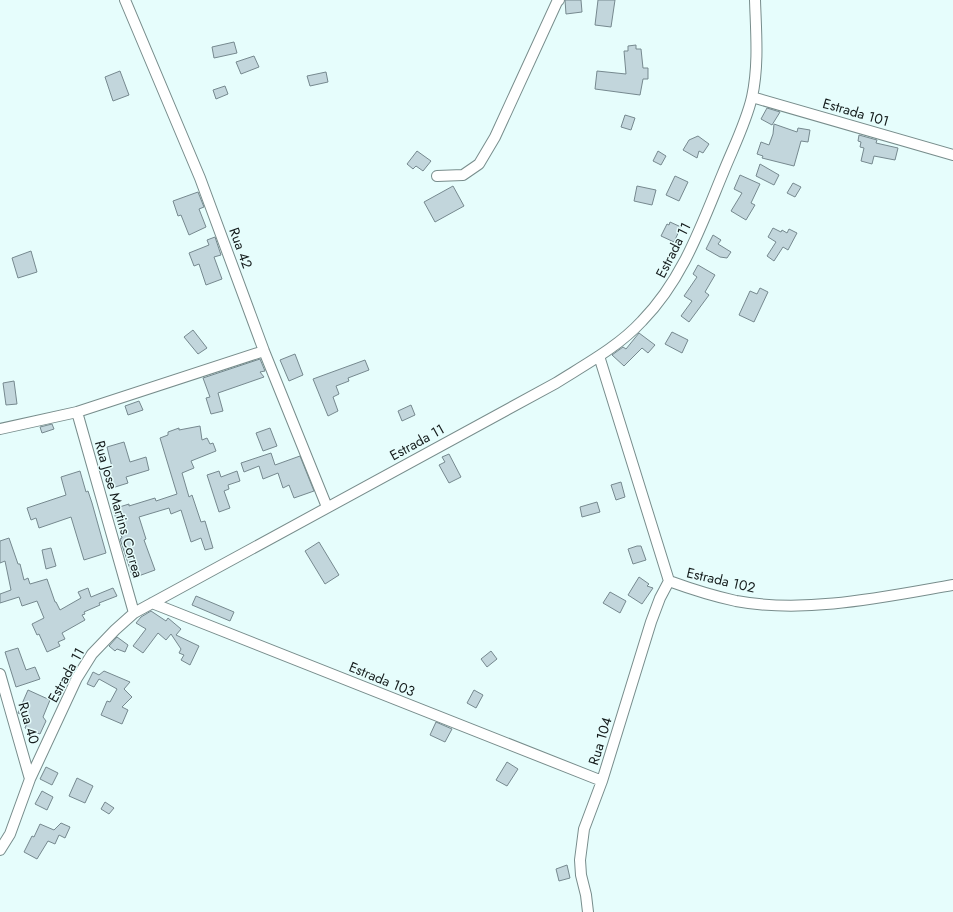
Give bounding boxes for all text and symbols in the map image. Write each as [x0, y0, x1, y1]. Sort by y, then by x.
street label: Estrada 101 [820, 93, 892, 131]
street label: Estrada 11 [651, 219, 695, 281]
street label: Rua 42 [224, 225, 258, 271]
street label: Estrada 11 [386, 419, 448, 465]
street label: Rua Jose Martins Correa [90, 438, 148, 580]
street label: Estrada 102 [685, 562, 757, 598]
street label: Estrada 11 [43, 644, 89, 706]
street label: Estrada 103 [346, 657, 418, 701]
street label: Rua 40 [14, 700, 44, 746]
street label: Rua 104 [583, 715, 617, 767]

